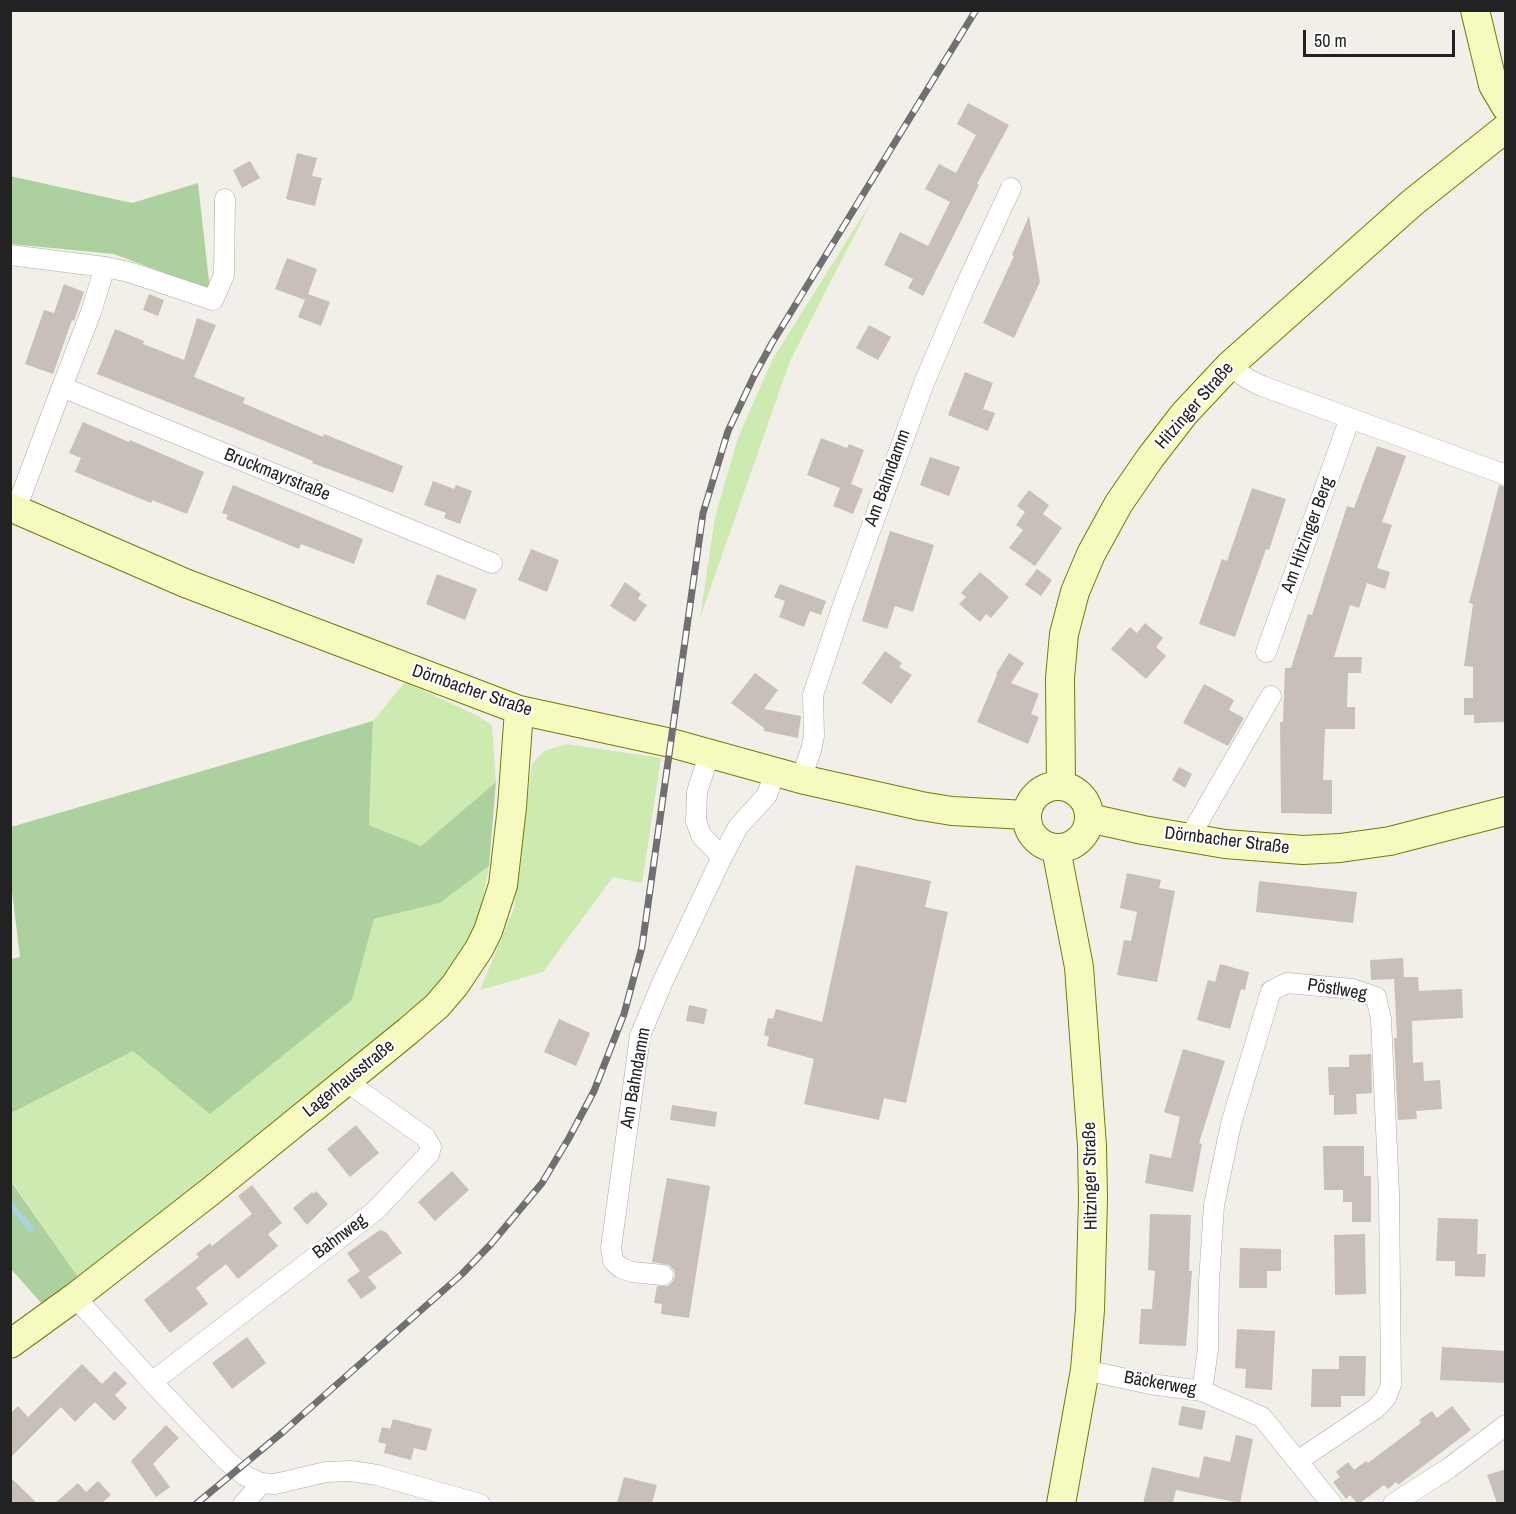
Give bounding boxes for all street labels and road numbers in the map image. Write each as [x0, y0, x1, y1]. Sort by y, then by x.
street label: Hitzinger Straße [1151, 358, 1239, 454]
street label: Am Bahndamm [860, 427, 916, 529]
street label: Bruckmayrstraße [221, 444, 333, 506]
street label: Am Hitzinger Berg [1277, 474, 1339, 596]
street label: Dörnbacher Straße [409, 660, 535, 722]
street label: Dörnbacher Straße [1163, 823, 1291, 859]
street label: Pöstlweg [1306, 975, 1368, 1005]
street label: Am Bahndamm [617, 1026, 655, 1130]
street label: Lagerhausstraße [299, 1035, 399, 1123]
street label: Hitzinger Straße [1079, 1122, 1103, 1230]
street label: Bahnweg [309, 1210, 371, 1264]
street label: Bäckerweg [1122, 1367, 1198, 1401]

